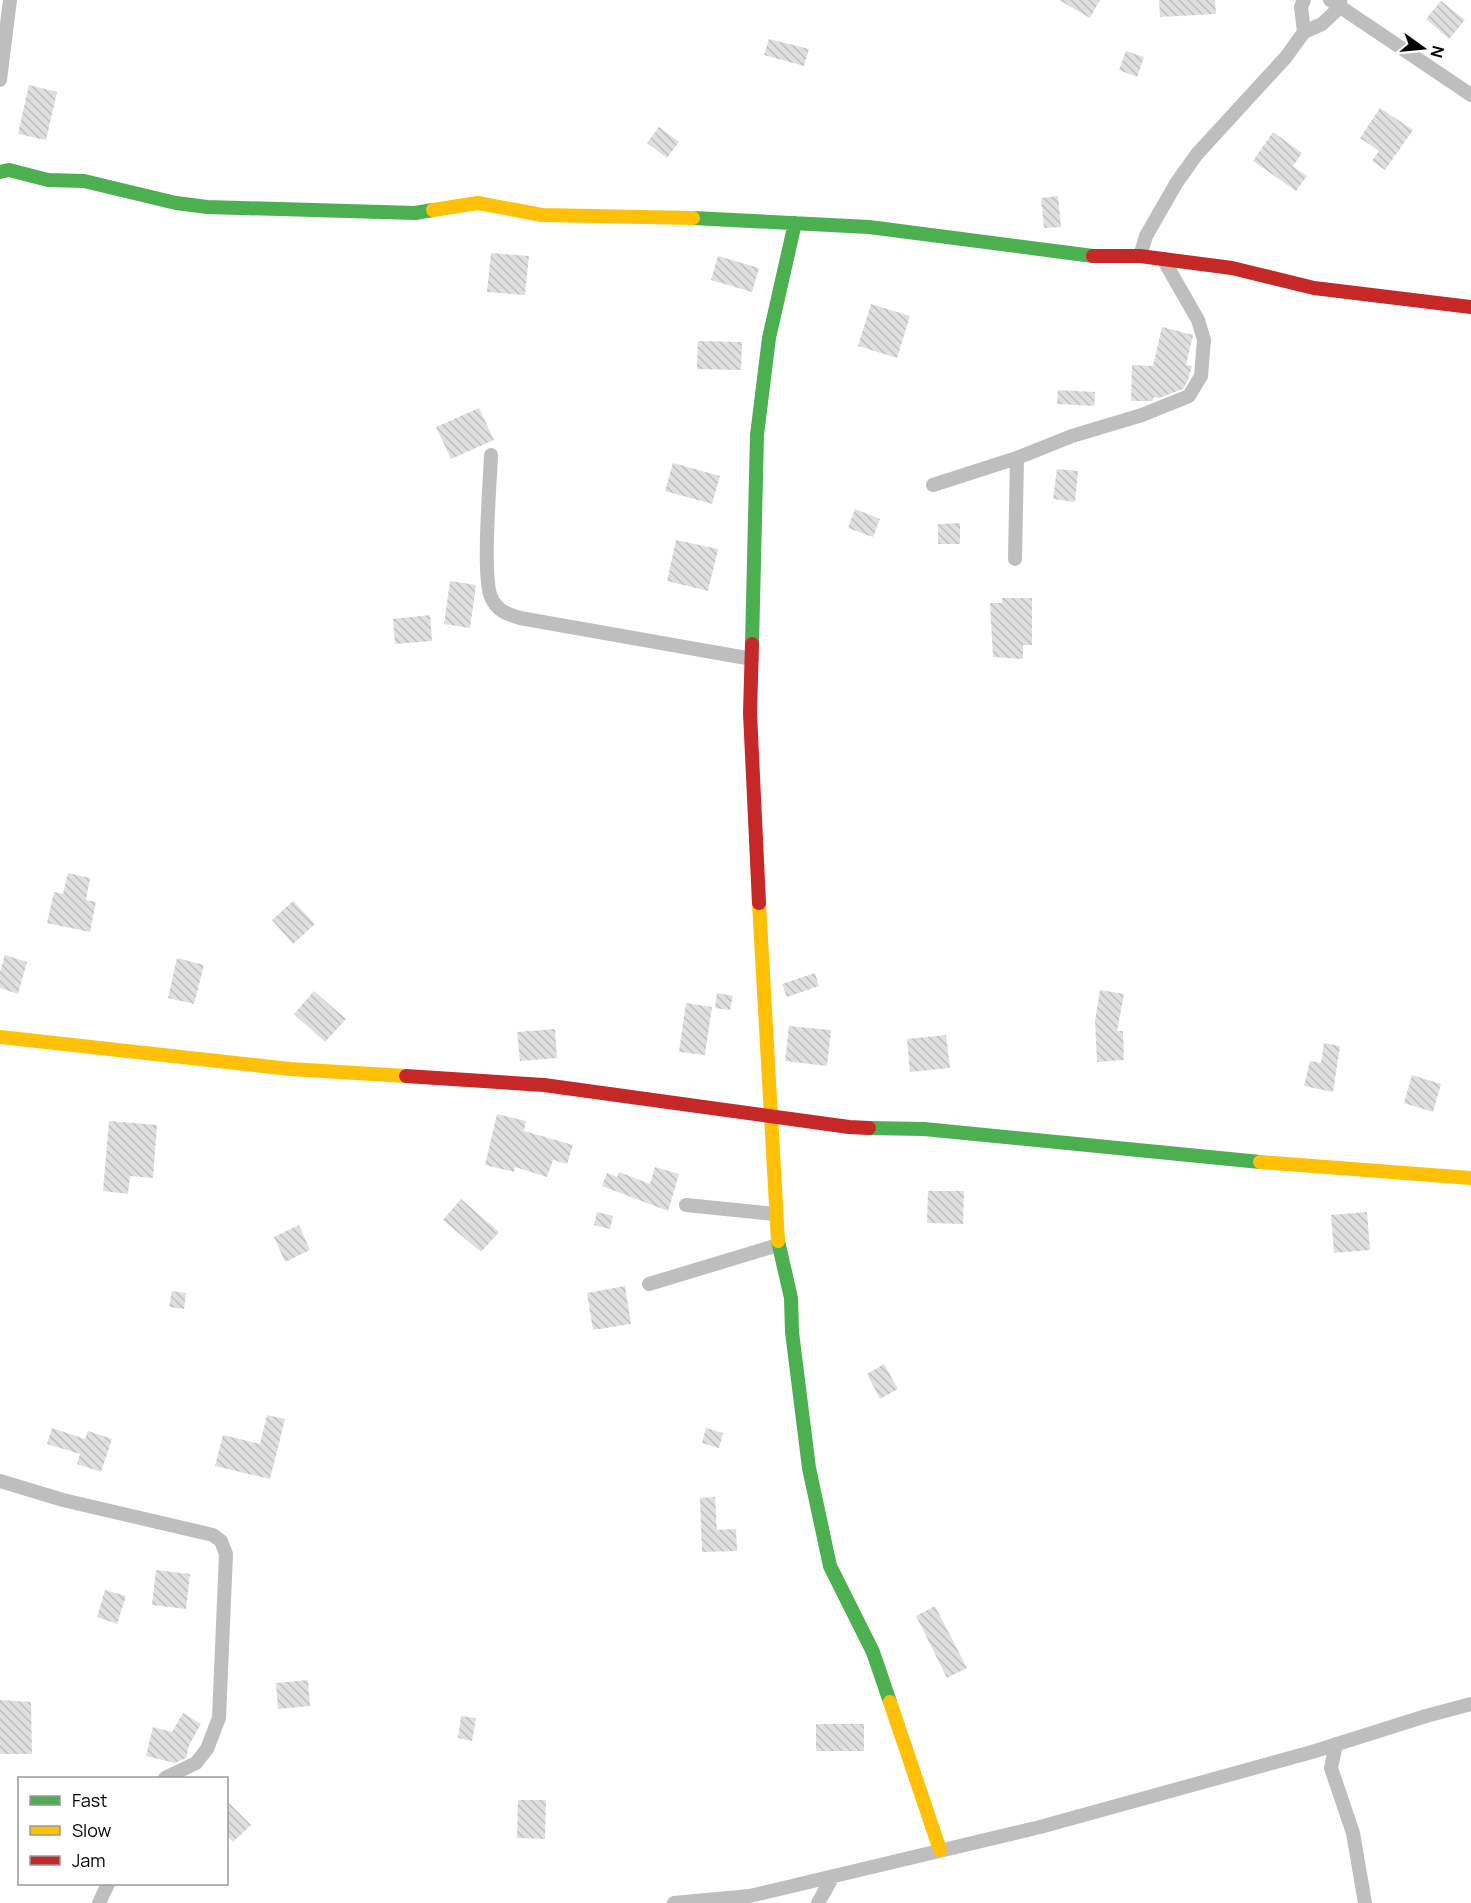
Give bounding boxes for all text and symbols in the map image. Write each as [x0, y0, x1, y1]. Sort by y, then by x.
north arrow [1393, 18, 1453, 78]
text: N [1425, 43, 1450, 60]
legend [18, 1777, 228, 1885]
text: Fast [72, 1788, 107, 1812]
text: Slow [72, 1818, 112, 1842]
text: Jam [72, 1848, 106, 1872]

